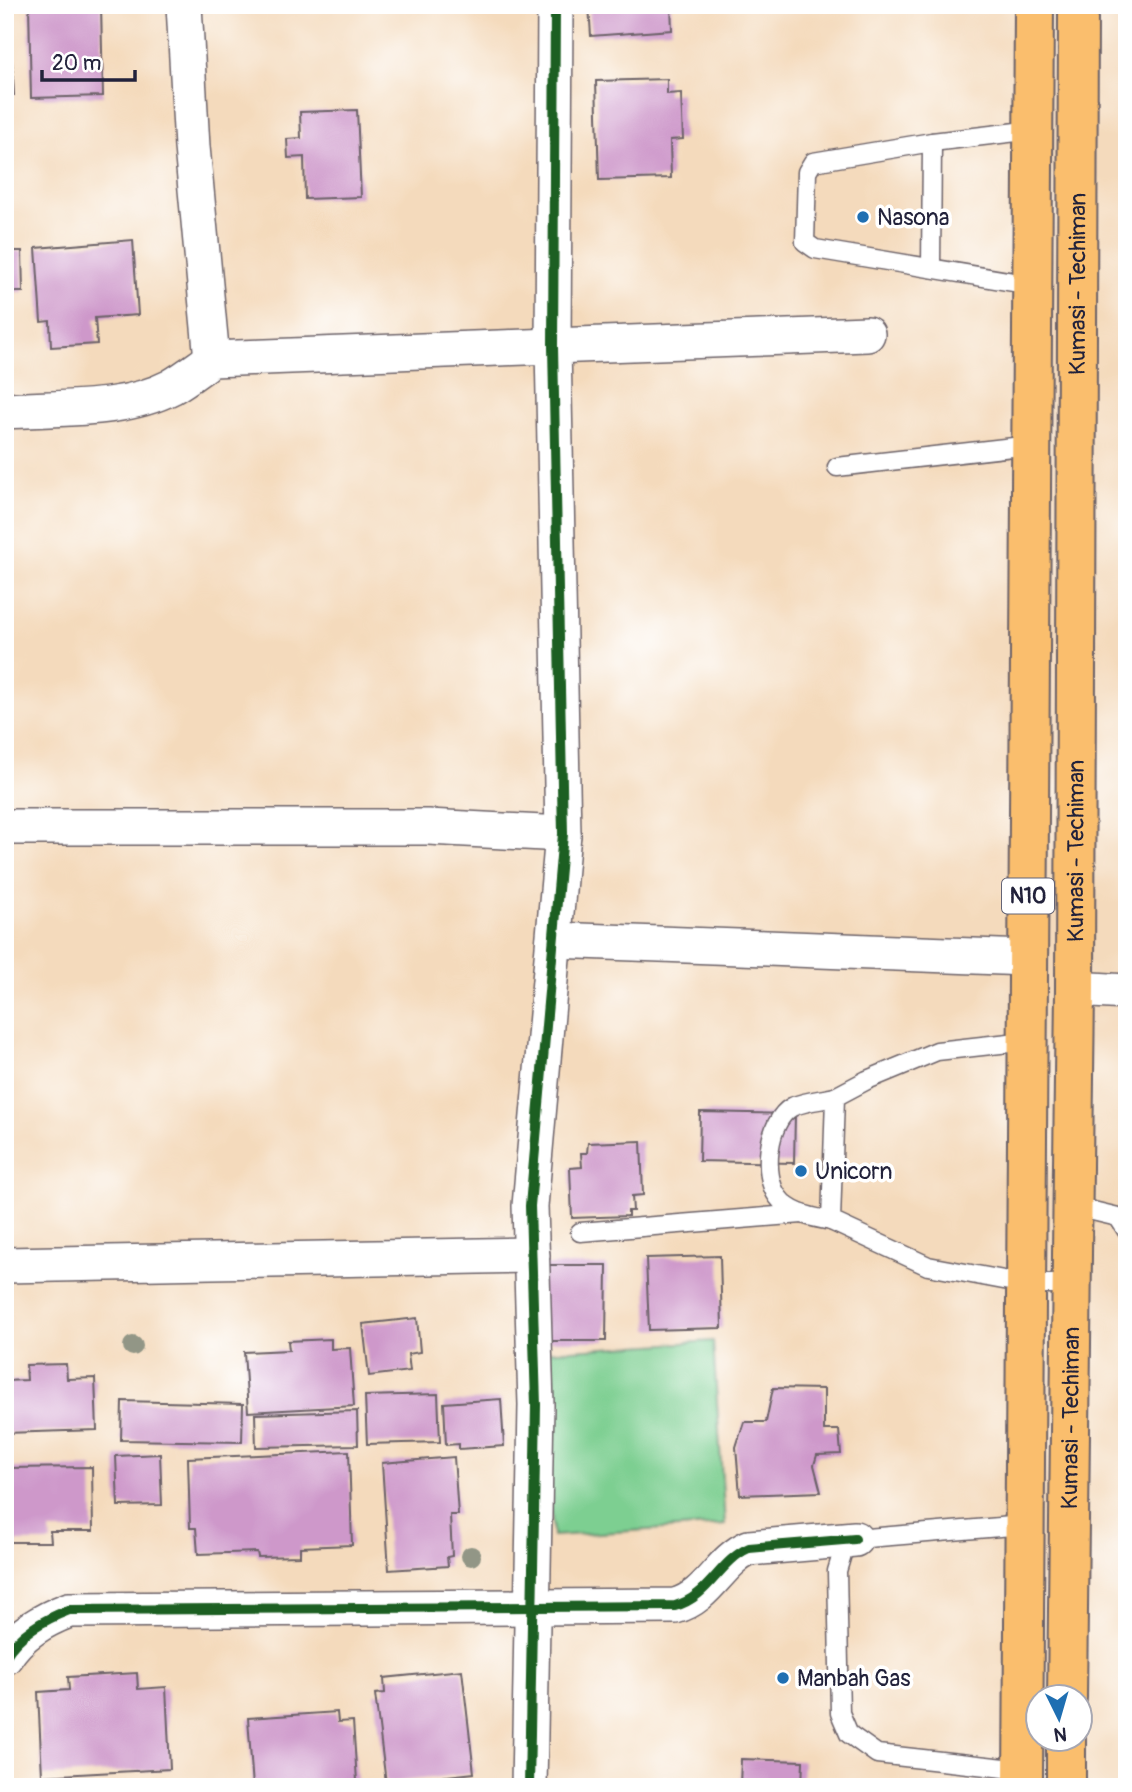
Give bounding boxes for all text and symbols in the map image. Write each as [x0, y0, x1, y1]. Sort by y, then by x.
scale bar [42, 38, 135, 82]
text: 20 m [52, 50, 101, 77]
street label: Kumasi - Techiman [1063, 193, 1092, 375]
place label: Nasona [877, 203, 949, 232]
marker: Nasona [855, 209, 871, 225]
street label: Kumasi - Techiman [1061, 760, 1091, 942]
road number: N10 [1002, 878, 1054, 914]
place label: Unicorn [815, 1157, 893, 1186]
marker: Unicorn [793, 1163, 809, 1179]
street label: Kumasi - Techiman [1055, 1327, 1086, 1509]
place label: Manbah Gas [797, 1664, 911, 1693]
marker: Manbah Gas [775, 1670, 791, 1686]
north arrow [1024, 1684, 1094, 1754]
text: N [1053, 1721, 1068, 1746]

